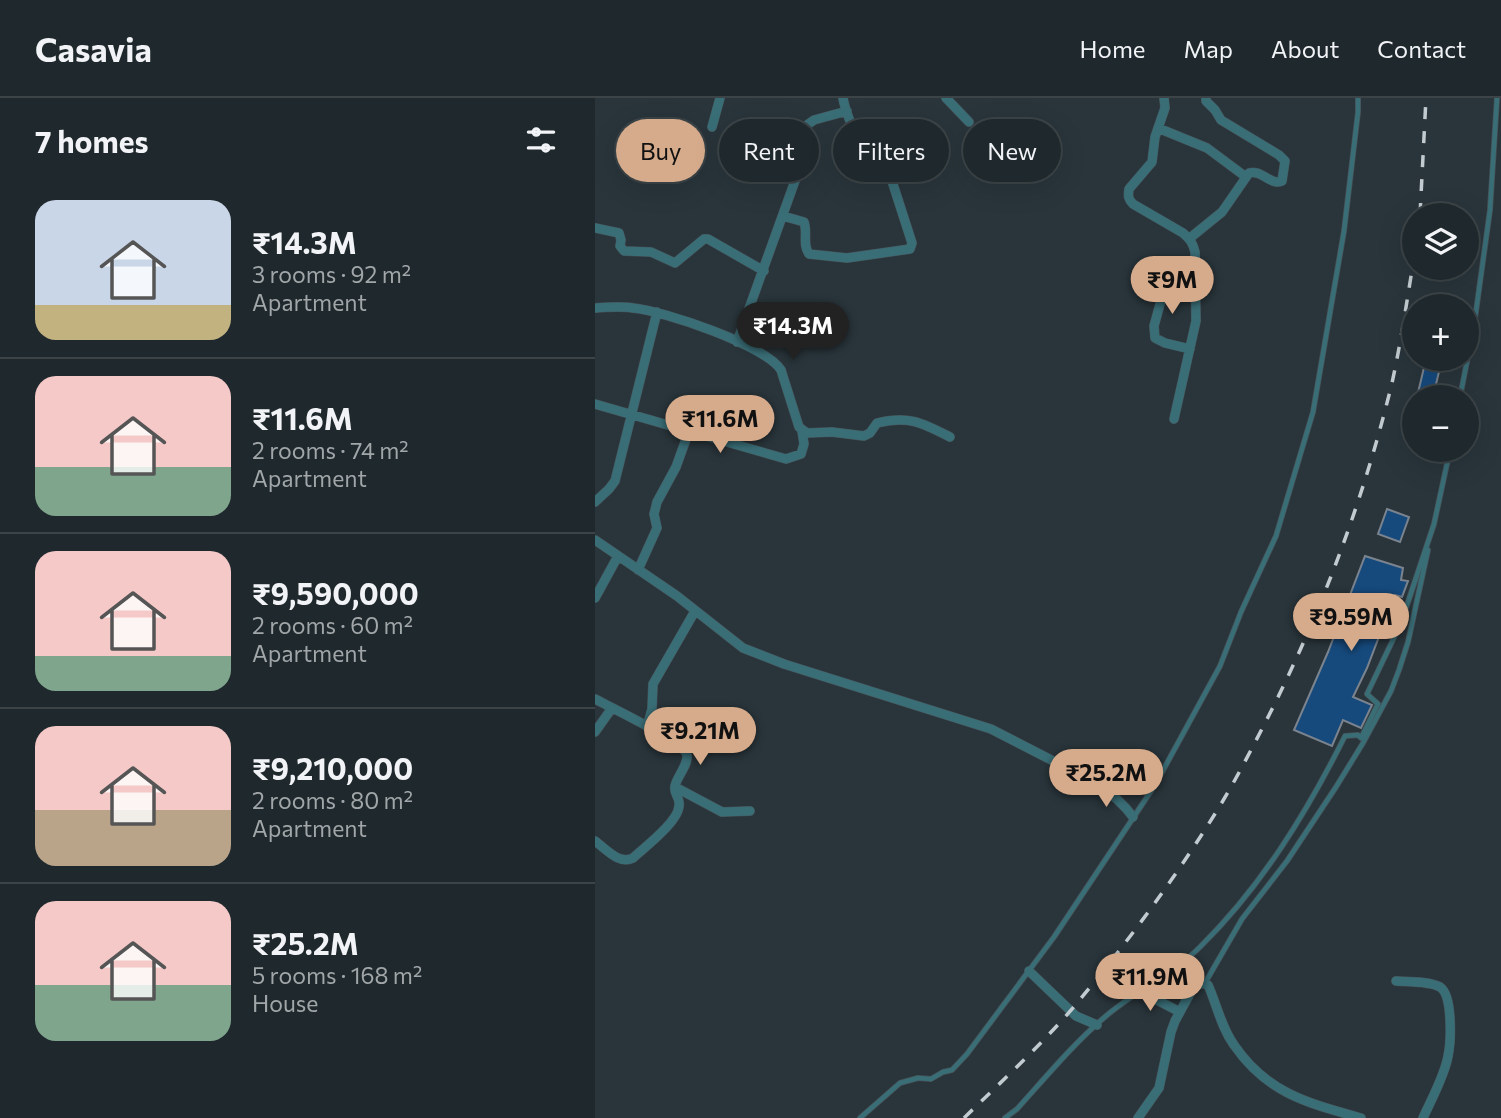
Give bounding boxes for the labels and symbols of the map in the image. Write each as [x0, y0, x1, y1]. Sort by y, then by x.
pin: ₹9M [1138, 256, 1206, 316]
pin: ₹14.3M [736, 302, 850, 362]
pin: ₹11.6M [663, 396, 777, 455]
pin: ₹9.59M [1294, 594, 1408, 653]
pin: ₹9.21M [643, 708, 757, 767]
pin: ₹25.2M [1049, 750, 1163, 809]
pin: ₹11.9M [1093, 954, 1207, 1013]

